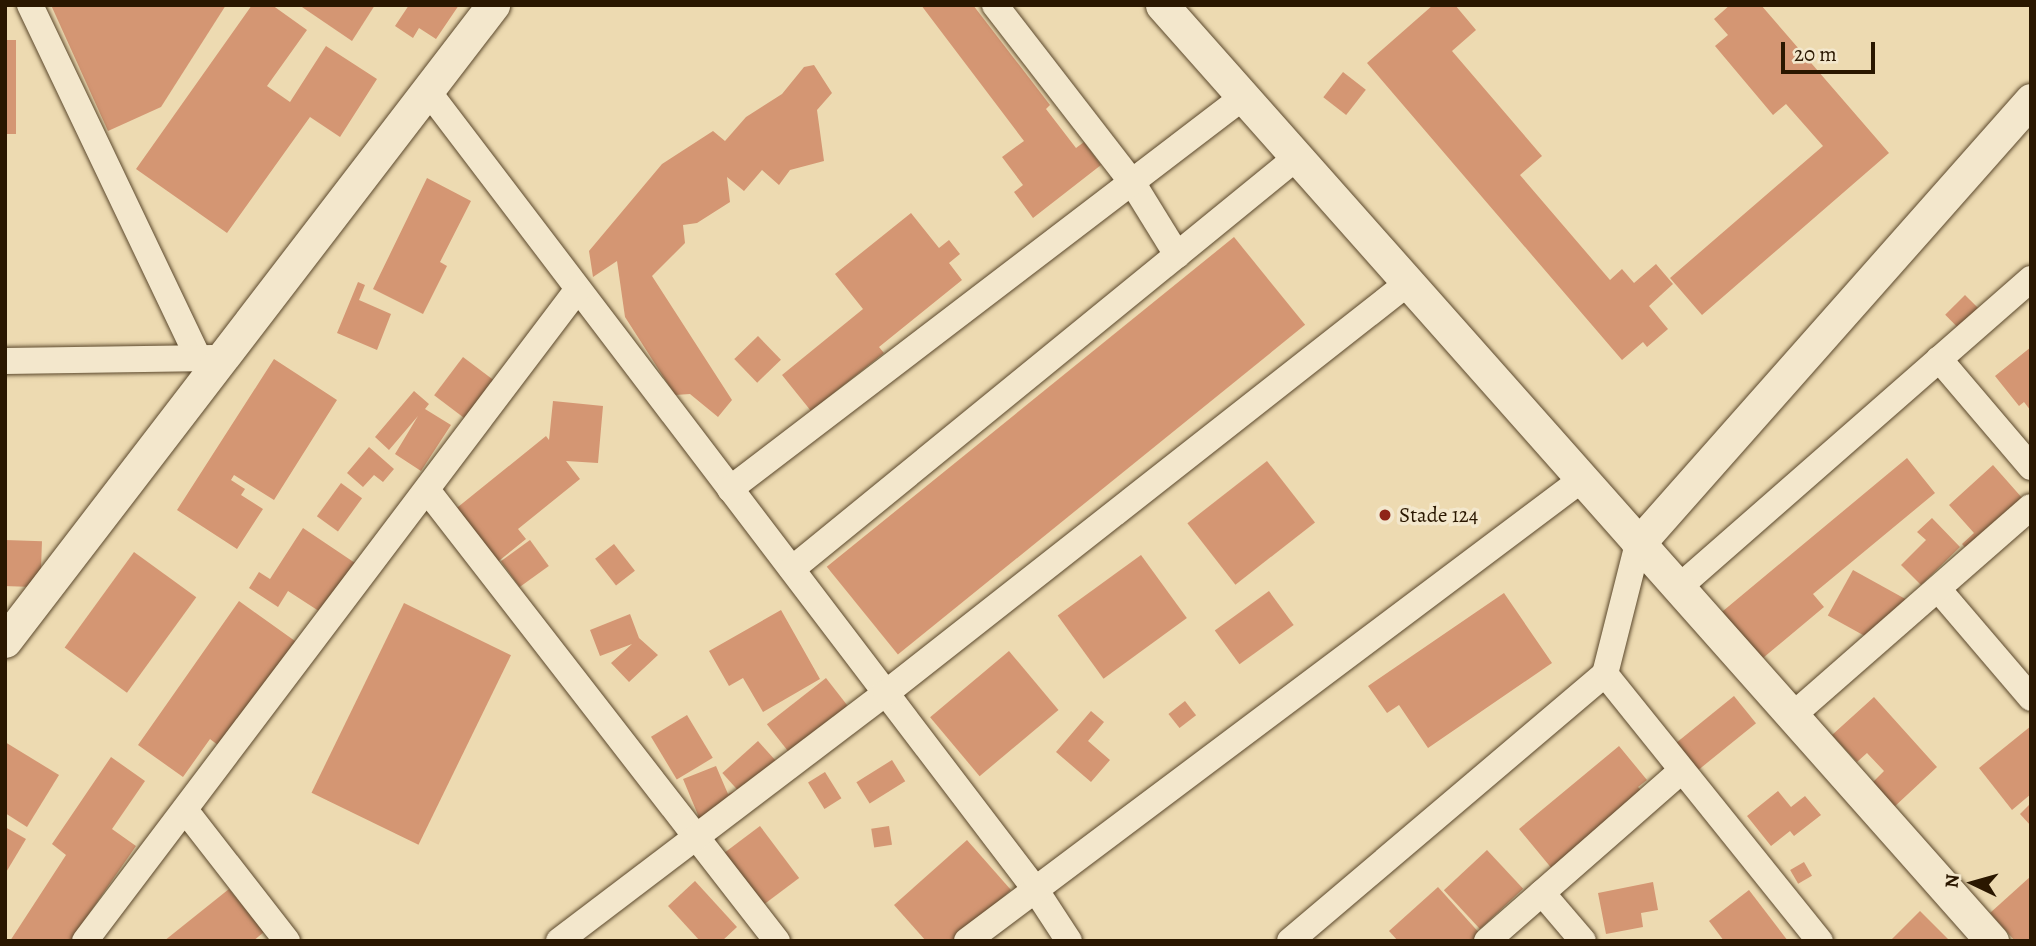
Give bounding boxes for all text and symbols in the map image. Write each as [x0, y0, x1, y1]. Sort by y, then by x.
scale bar [1784, 28, 1878, 72]
text: 20 m [1794, 40, 1837, 68]
place label: Stade 124 [1399, 502, 1478, 528]
marker: Stade 124 [1377, 507, 1393, 523]
north arrow [1938, 848, 2008, 918]
text: N [1939, 873, 1966, 889]

